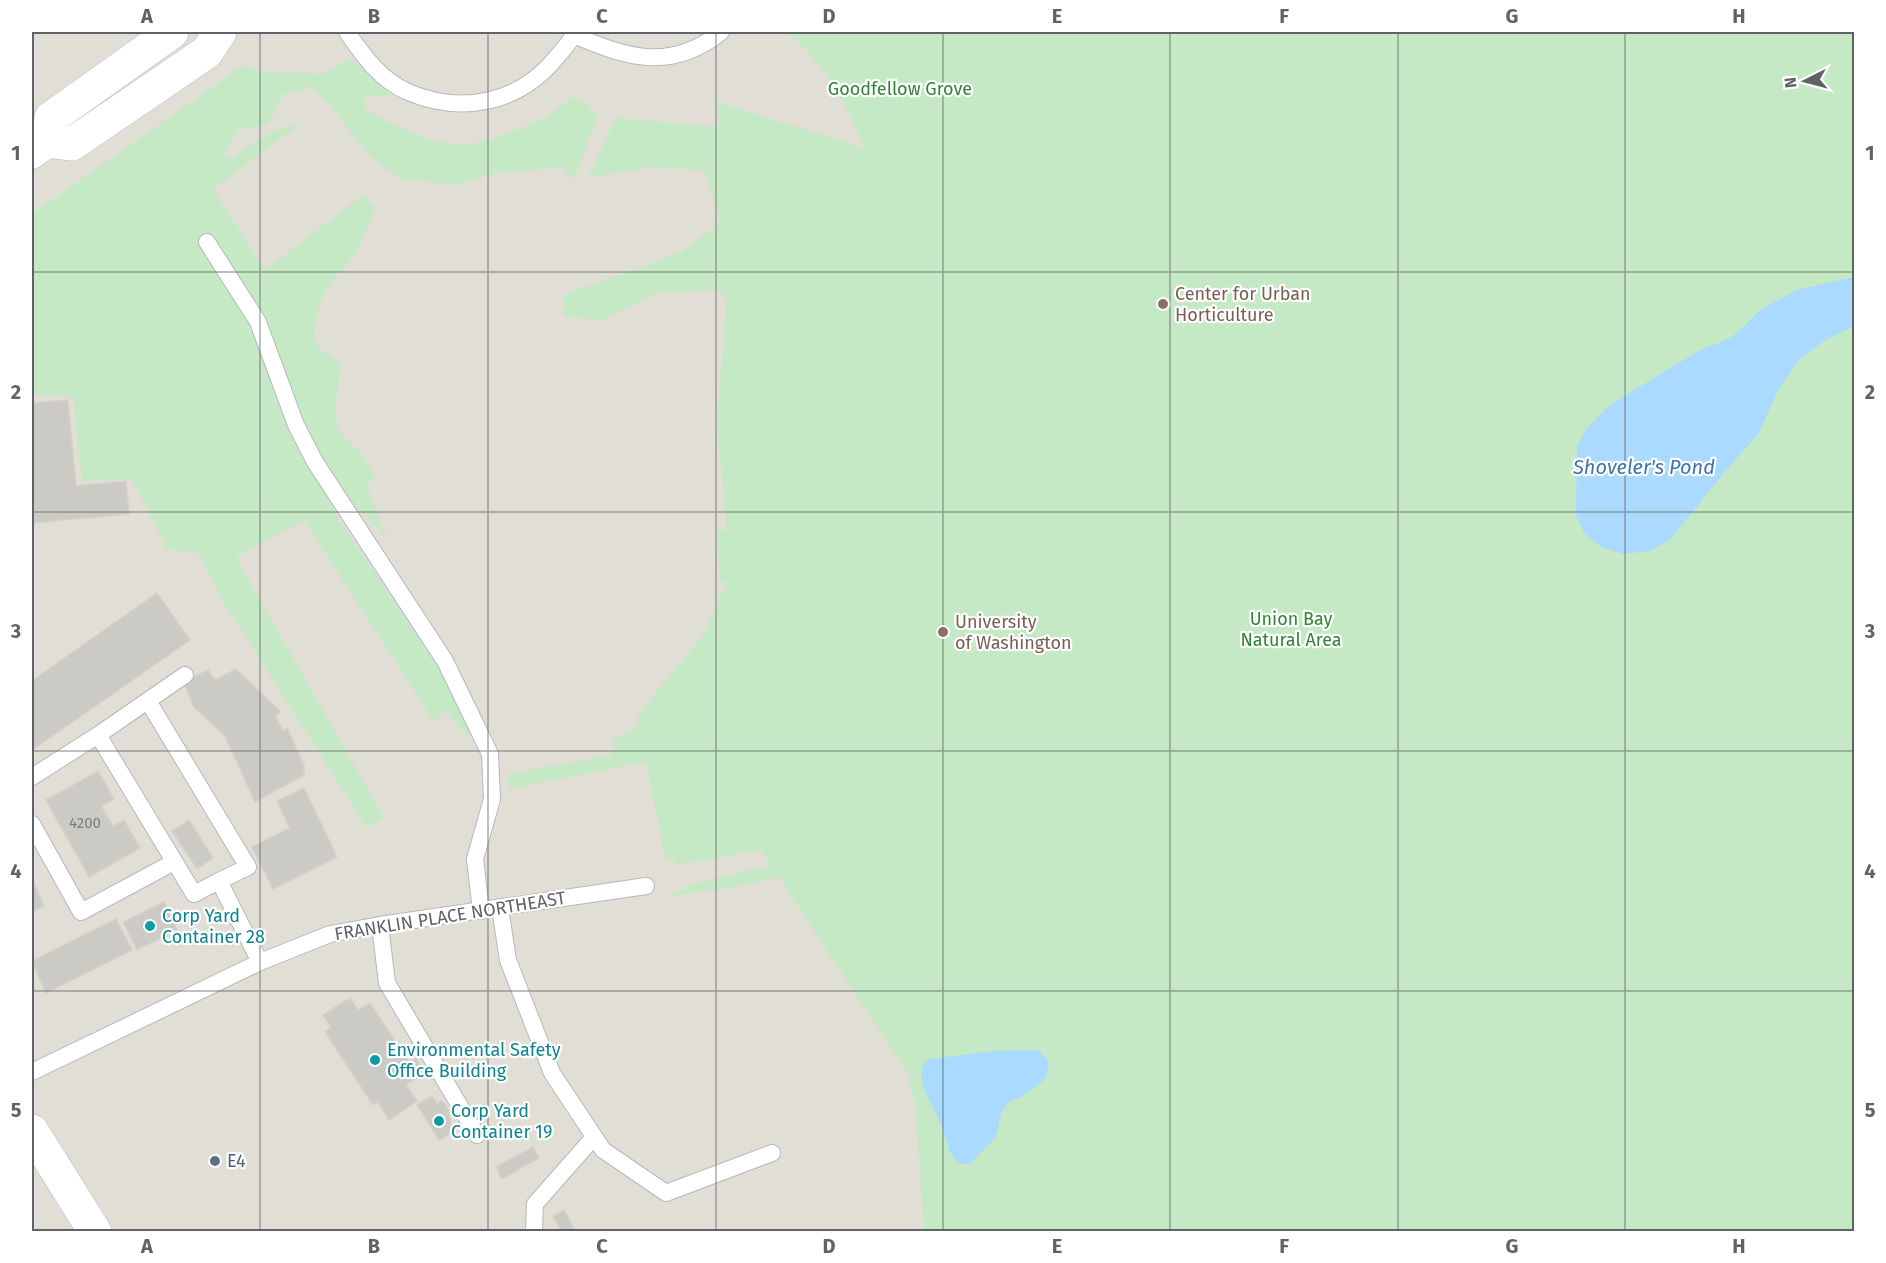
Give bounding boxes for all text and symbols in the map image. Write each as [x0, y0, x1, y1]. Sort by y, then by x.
text: A [140, 4, 154, 28]
text: B [368, 4, 380, 28]
text: C [596, 4, 608, 28]
text: D [822, 4, 836, 28]
text: E [1052, 4, 1062, 28]
text: F [1279, 4, 1289, 28]
text: G [1506, 4, 1518, 28]
text: H [1732, 4, 1746, 28]
north arrow [1775, 51, 1835, 111]
text: N [1781, 76, 1801, 89]
park label: Goodfellow Grove [828, 78, 972, 100]
text: 1 [11, 141, 21, 165]
text: 1 [1865, 141, 1875, 165]
place label: Center for Urban Horticulture [1175, 283, 1311, 326]
marker: Center for Urban Horticulture [1156, 297, 1170, 311]
text: 2 [11, 380, 21, 404]
text: 2 [1865, 380, 1875, 404]
water label: Shoveler's Pond [1572, 455, 1715, 479]
park label: Union Bay Natural Area [1240, 608, 1342, 651]
place label: University of Washington [955, 611, 1071, 654]
text: 3 [10, 619, 21, 643]
text: 3 [1864, 619, 1875, 643]
marker: University of Washington [936, 625, 950, 639]
house number: 4200 [69, 814, 101, 832]
text: 4 [10, 859, 22, 883]
text: 4 [1864, 859, 1876, 883]
street label: FRANKLIN PLACE NORTHEAST [333, 887, 568, 945]
place label: Corp Yard Container 28 [162, 905, 265, 948]
marker: Corp Yard Container 28 [143, 919, 157, 933]
place label: Environmental Safety Office Building [387, 1039, 561, 1082]
marker: Environmental Safety Office Building [368, 1053, 382, 1067]
text: 5 [11, 1098, 22, 1122]
text: 5 [1865, 1098, 1876, 1122]
place label: Corp Yard Container 19 [451, 1100, 552, 1143]
marker: Corp Yard Container 19 [432, 1114, 446, 1128]
place label: E4 [227, 1150, 246, 1172]
marker: E4 [208, 1154, 222, 1168]
text: A [140, 1234, 154, 1258]
text: B [368, 1234, 380, 1258]
text: C [596, 1234, 608, 1258]
text: D [822, 1234, 836, 1258]
text: E [1052, 1234, 1062, 1258]
text: F [1279, 1234, 1289, 1258]
text: G [1506, 1234, 1518, 1258]
text: H [1732, 1234, 1746, 1258]

